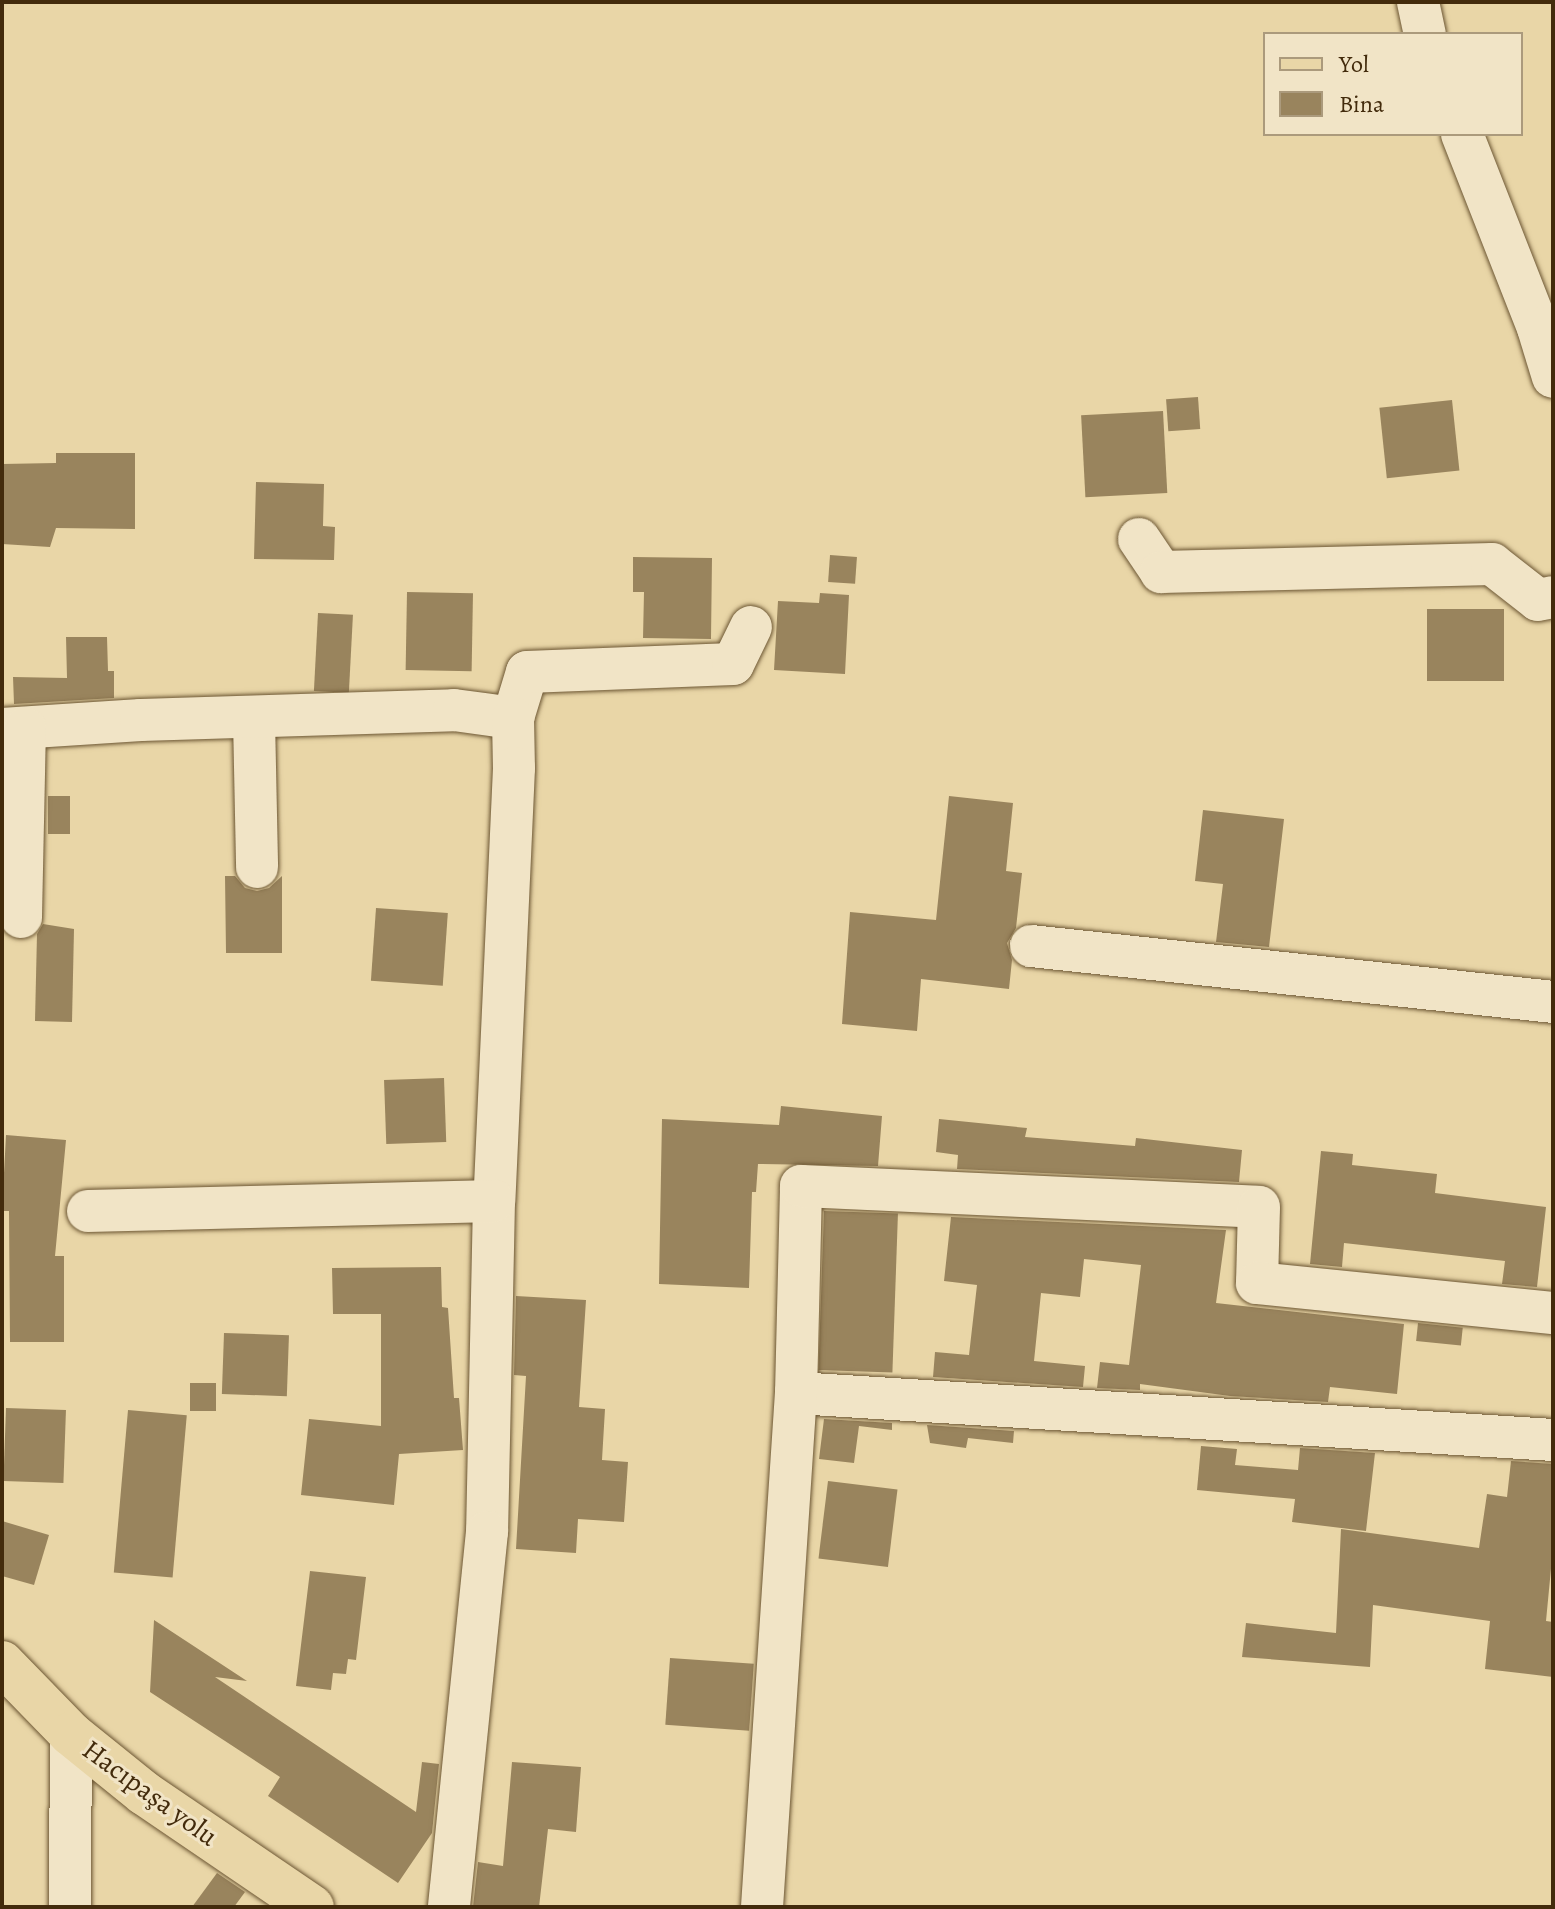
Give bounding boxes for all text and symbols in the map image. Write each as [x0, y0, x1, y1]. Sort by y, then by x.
legend [1263, 32, 1523, 136]
text: Yol [1339, 48, 1369, 80]
text: Bina [1339, 88, 1384, 120]
street label: Hacıpaşa yolu [76, 1733, 224, 1853]

